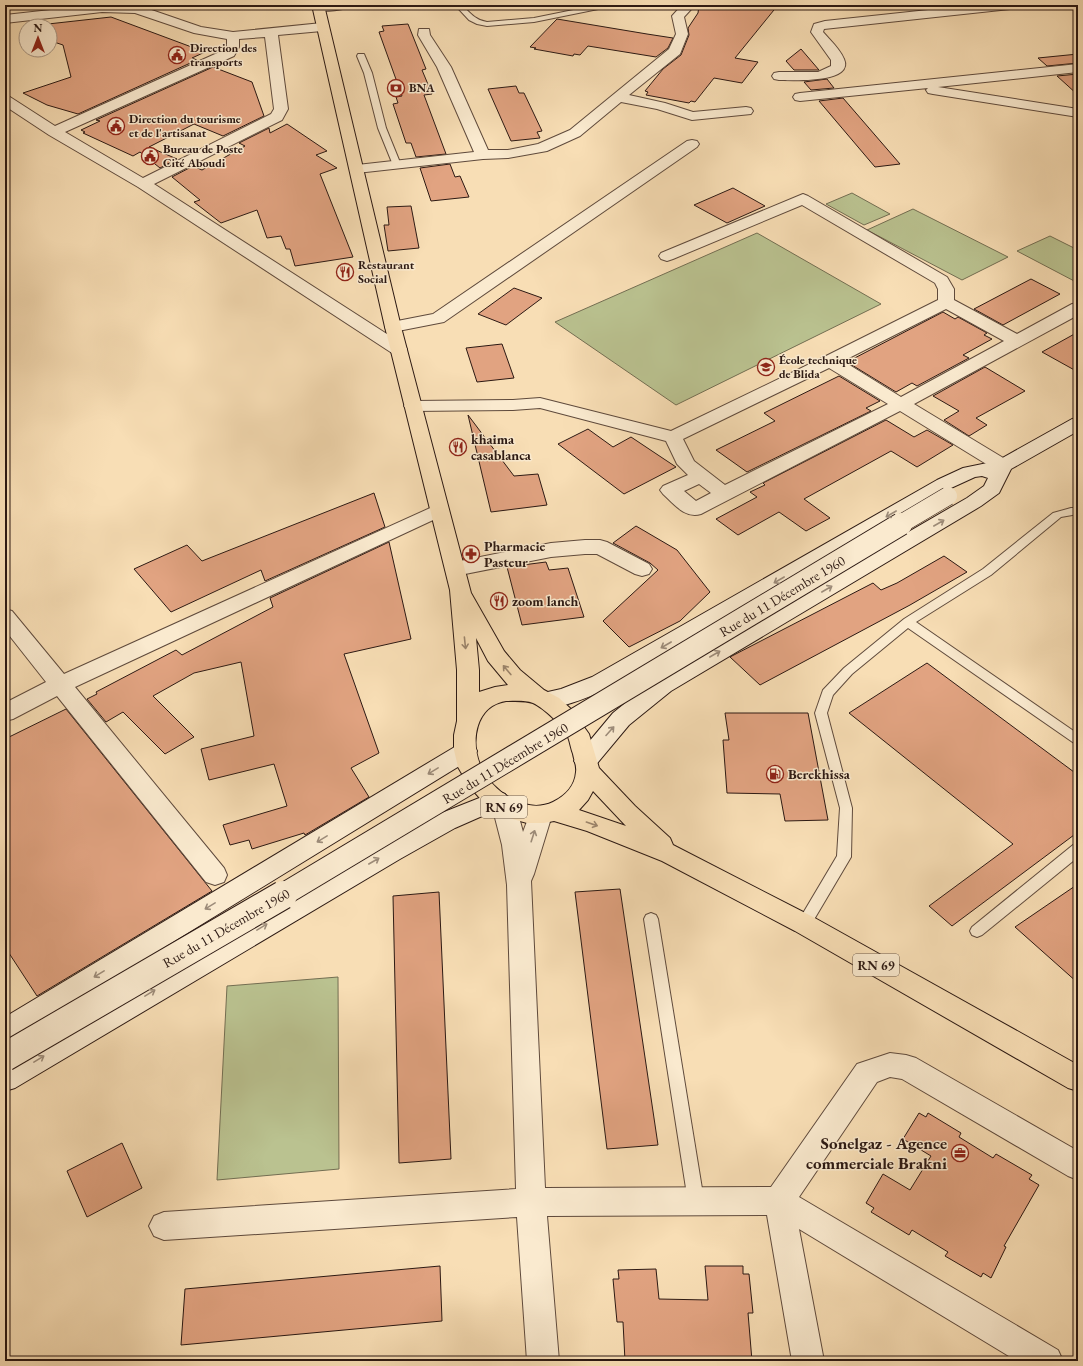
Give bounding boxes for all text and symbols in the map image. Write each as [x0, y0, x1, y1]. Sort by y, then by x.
north arrow [18, 18, 58, 58]
text: N [34, 21, 43, 35]
place label: Direction des transports [190, 40, 257, 70]
public building icon: Direction des transports [167, 45, 187, 65]
bank icon: BNA [386, 78, 406, 98]
place label: BNA [409, 80, 435, 96]
place label: Direction du tourisme et de l'artisanat [129, 111, 241, 141]
public building icon: Direction du tourisme et de l'artisanat [106, 116, 126, 136]
place label: Bureau de Poste Cité Aboudi [163, 141, 243, 171]
public building icon: Bureau de Poste Cité Aboudi [140, 146, 160, 166]
place label: Restaurant Social [358, 257, 415, 287]
restaurant icon: Restaurant Social [335, 262, 355, 282]
place label: École technique de Blida [779, 352, 857, 382]
school or university icon: École technique de Blida [756, 357, 776, 377]
place label: khaima casablanca [471, 430, 532, 464]
restaurant icon: khaima casablanca [448, 437, 468, 457]
one-way arrow [885, 511, 897, 519]
one-way arrow [933, 518, 945, 526]
place label: Pharmacie Pasteur [484, 537, 546, 571]
pharmacy icon: Pharmacie Pasteur [461, 544, 481, 564]
street label: Rue du 11 Décembre 1960 [716, 551, 849, 641]
one-way arrow [773, 576, 785, 584]
one-way arrow [821, 584, 833, 592]
restaurant icon: zoom lanch [489, 591, 509, 611]
place label: zoom lanch [512, 592, 579, 610]
one-way arrow [461, 636, 469, 649]
one-way arrow [660, 642, 672, 650]
one-way arrow [709, 650, 721, 658]
one-way arrow [503, 665, 512, 676]
street label: Rue du 11 Décembre 1960 [439, 718, 572, 808]
one-way arrow [606, 725, 615, 736]
fuel station icon: Berekhissa [765, 764, 785, 784]
place label: Berekhissa [788, 765, 851, 783]
one-way arrow [427, 768, 439, 776]
road number: RN 69 [481, 796, 527, 818]
one-way arrow [586, 821, 599, 828]
one-way arrow [529, 831, 537, 843]
one-way arrow [316, 835, 328, 843]
one-way arrow [368, 857, 380, 864]
street label: Rue du 11 Décembre 1960 [159, 884, 293, 972]
one-way arrow [204, 903, 216, 911]
one-way arrow [256, 922, 268, 930]
road number: RN 69 [853, 954, 899, 976]
one-way arrow [94, 970, 105, 978]
one-way arrow [144, 988, 156, 996]
one-way arrow [33, 1055, 45, 1063]
place label: Sonelgaz - Agence commerciale Brakni [806, 1132, 947, 1174]
office icon: Sonelgaz - Agence commerciale Brakni [950, 1143, 970, 1163]

